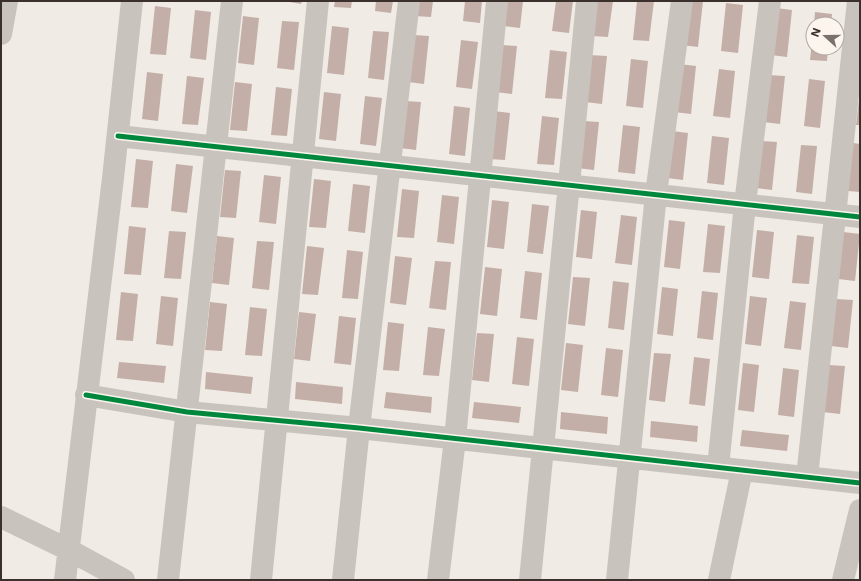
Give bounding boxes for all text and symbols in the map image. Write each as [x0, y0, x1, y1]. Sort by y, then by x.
north arrow [805, 16, 845, 56]
text: N [808, 26, 824, 39]

